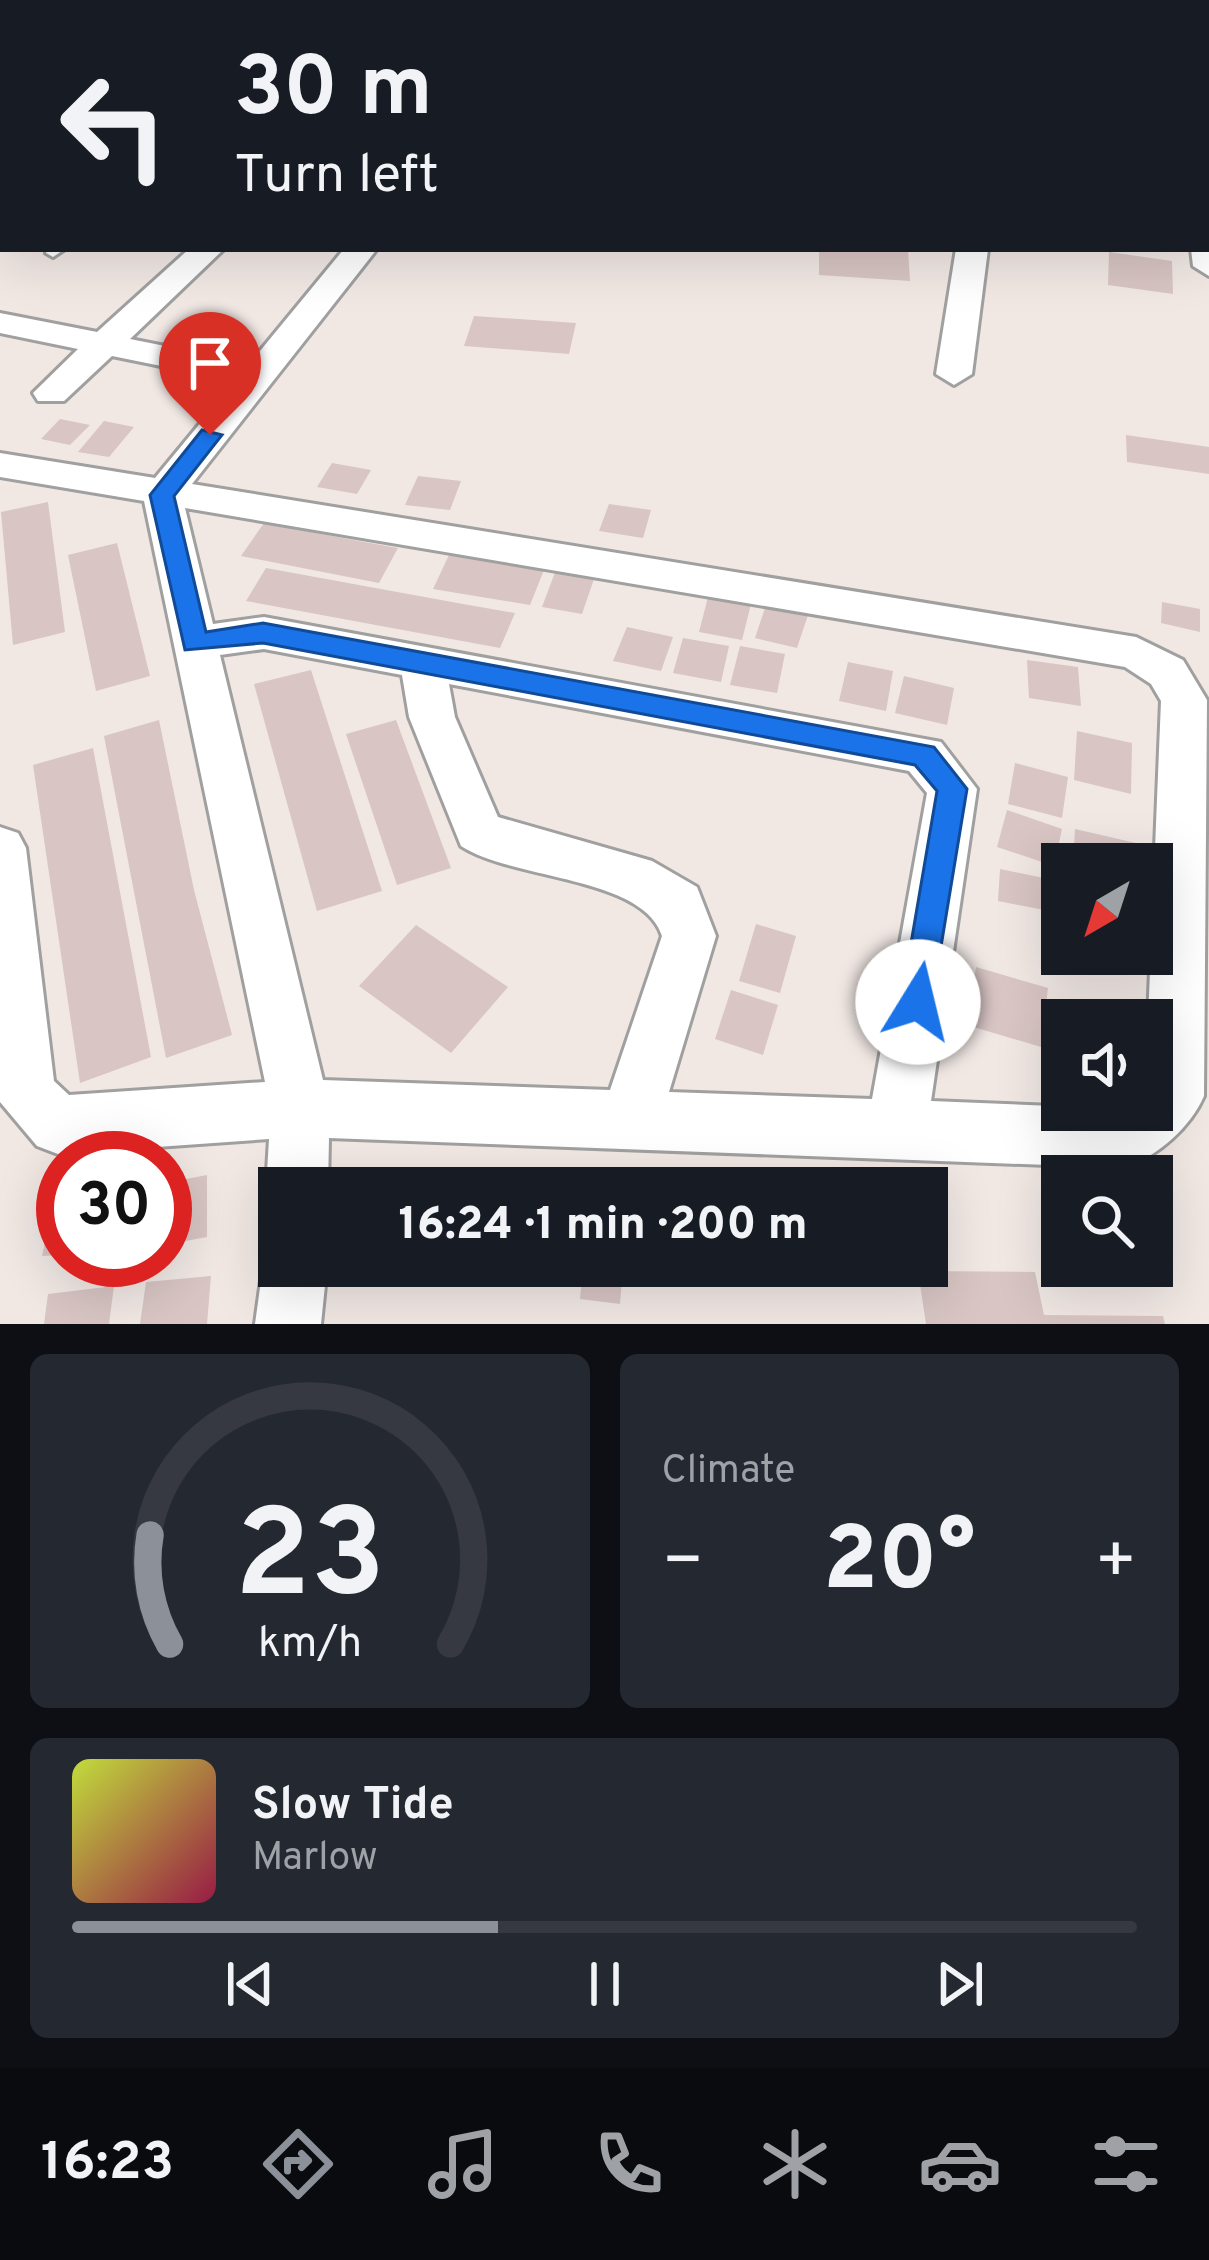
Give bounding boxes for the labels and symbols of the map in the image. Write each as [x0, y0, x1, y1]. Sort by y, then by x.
pin [159, 312, 261, 435]
north arrow [1041, 843, 1173, 975]
position arrow [855, 939, 981, 1065]
speed limit sign: 30 [36, 1131, 192, 1287]

